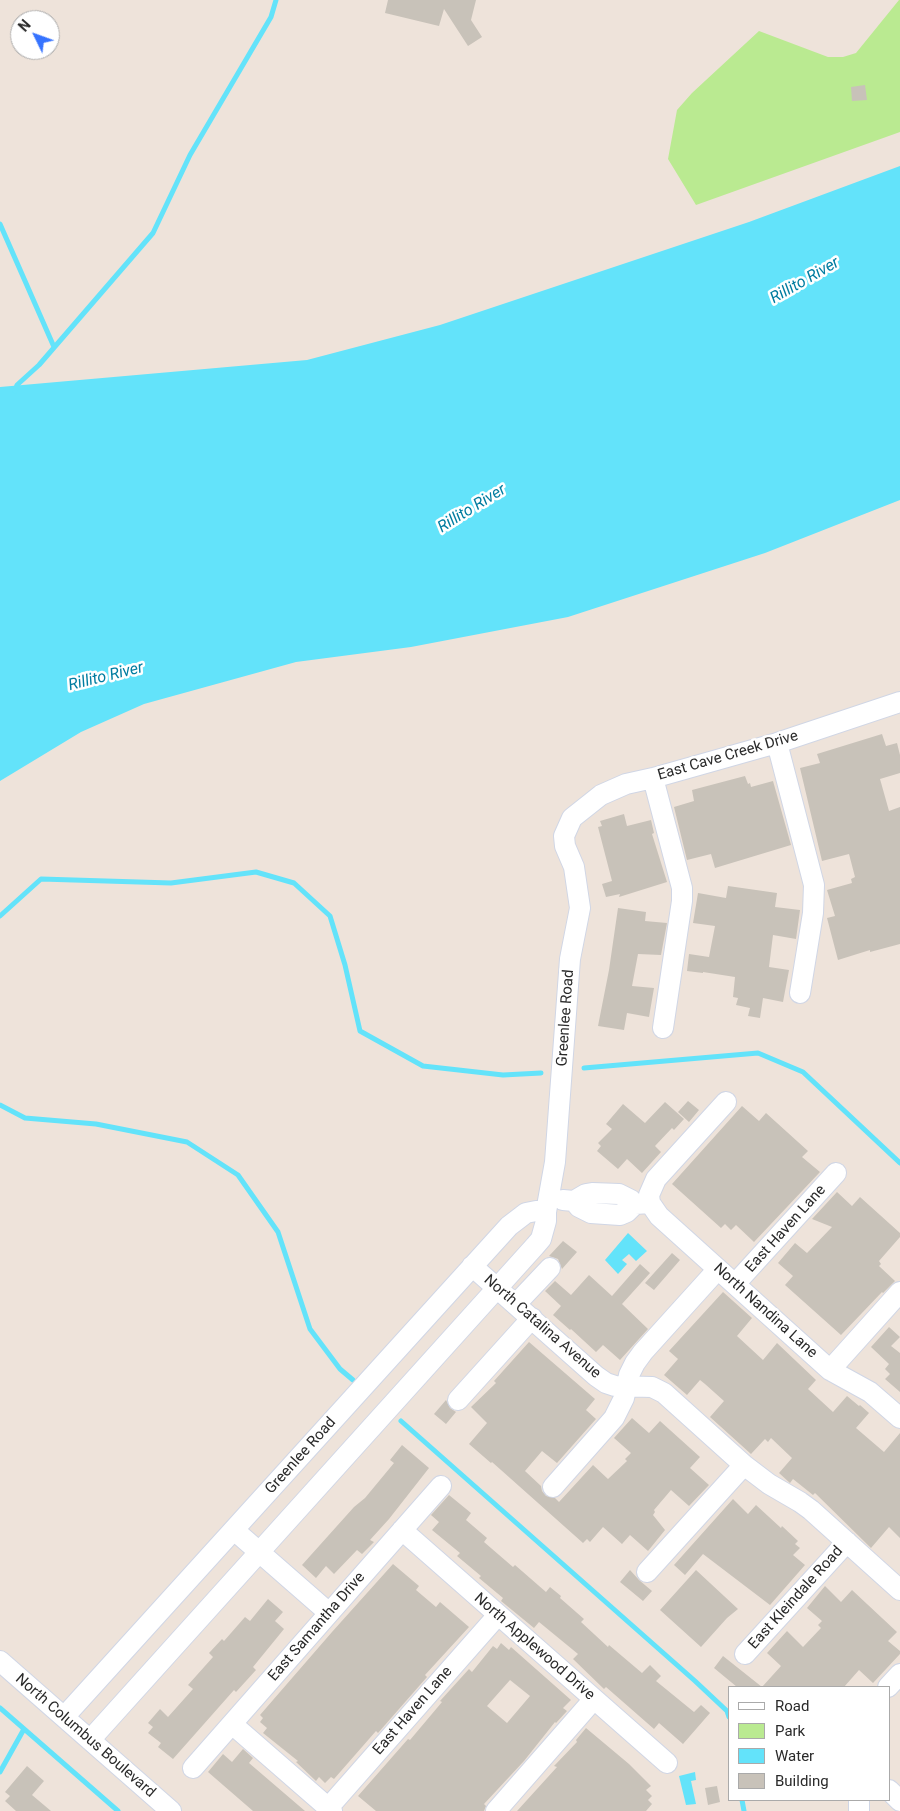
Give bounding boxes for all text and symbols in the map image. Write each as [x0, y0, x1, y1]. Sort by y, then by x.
north arrow [10, 10, 60, 60]
text: N [15, 17, 34, 35]
water label: Rillito River [767, 254, 843, 308]
water label: Rillito River [434, 481, 510, 537]
water label: Rillito River [67, 658, 145, 696]
street label: East Cave Creek Drive [656, 727, 800, 785]
street label: Greenlee Road [554, 969, 578, 1067]
street label: East Haven Lane [742, 1182, 830, 1276]
street label: North Nandina Lane [709, 1260, 821, 1362]
street label: North Catalina Avenue [480, 1271, 604, 1383]
street label: Greenlee Road [262, 1414, 340, 1498]
street label: East Kleindale Road [745, 1543, 847, 1653]
street label: East Samantha Drive [265, 1569, 369, 1685]
street label: North Applewood Drive [470, 1590, 598, 1704]
street label: East Haven Lane [370, 1663, 456, 1759]
street label: North Columbus Boulevard [11, 1670, 159, 1802]
legend [728, 1686, 890, 1801]
text: Road [775, 1697, 809, 1715]
text: Park [775, 1722, 805, 1740]
text: Water [775, 1747, 814, 1765]
text: Building [775, 1772, 829, 1790]

